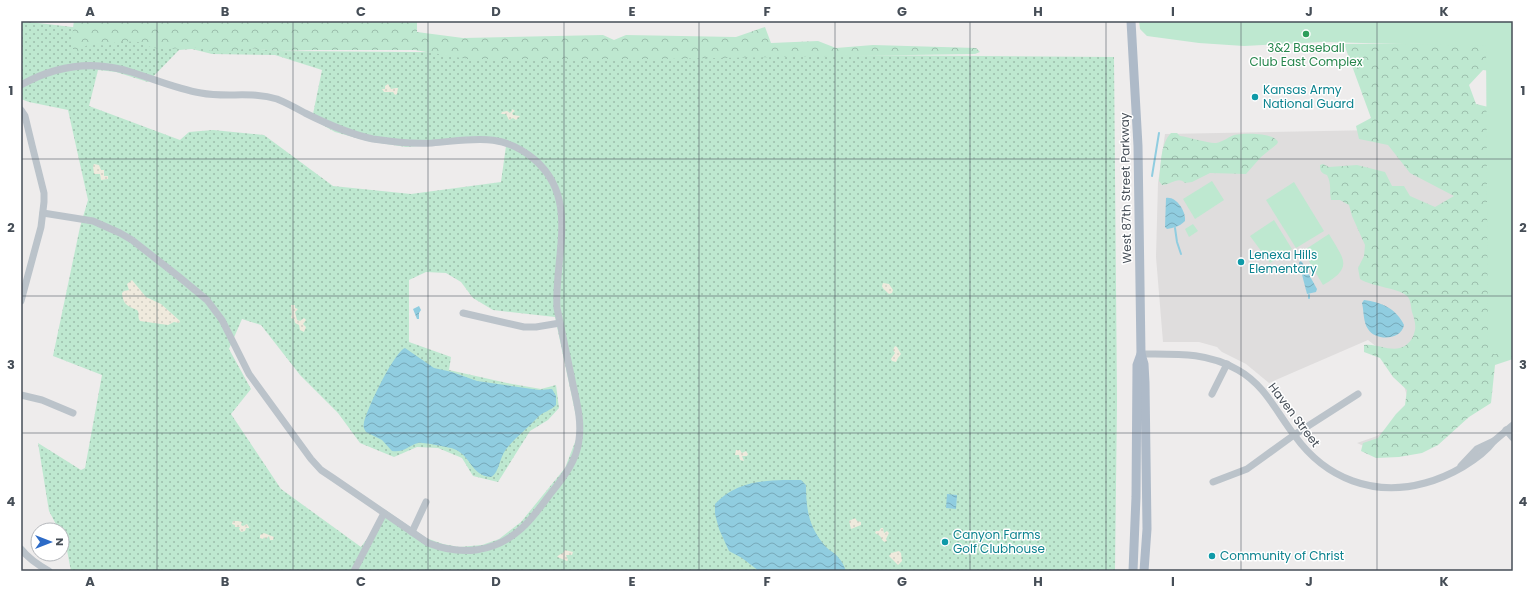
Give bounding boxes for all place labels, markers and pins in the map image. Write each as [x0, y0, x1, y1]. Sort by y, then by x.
marker: 3&2 Baseball Club East Complex [1301, 29, 1311, 39]
place label: 3&2 Baseball Club East Complex [1250, 39, 1363, 70]
place label: Kansas Army National Guard [1263, 81, 1354, 112]
marker: Kansas Army National Guard [1250, 92, 1260, 102]
place label: Lenexa Hills Elementary [1249, 246, 1317, 277]
marker: Lenexa Hills Elementary [1236, 257, 1246, 267]
place label: Canyon Farms Golf Clubhouse [953, 526, 1045, 557]
marker: Canyon Farms Golf Clubhouse [940, 537, 950, 547]
place label: Community of Christ [1220, 547, 1344, 564]
marker: Community of Christ [1207, 551, 1217, 561]

